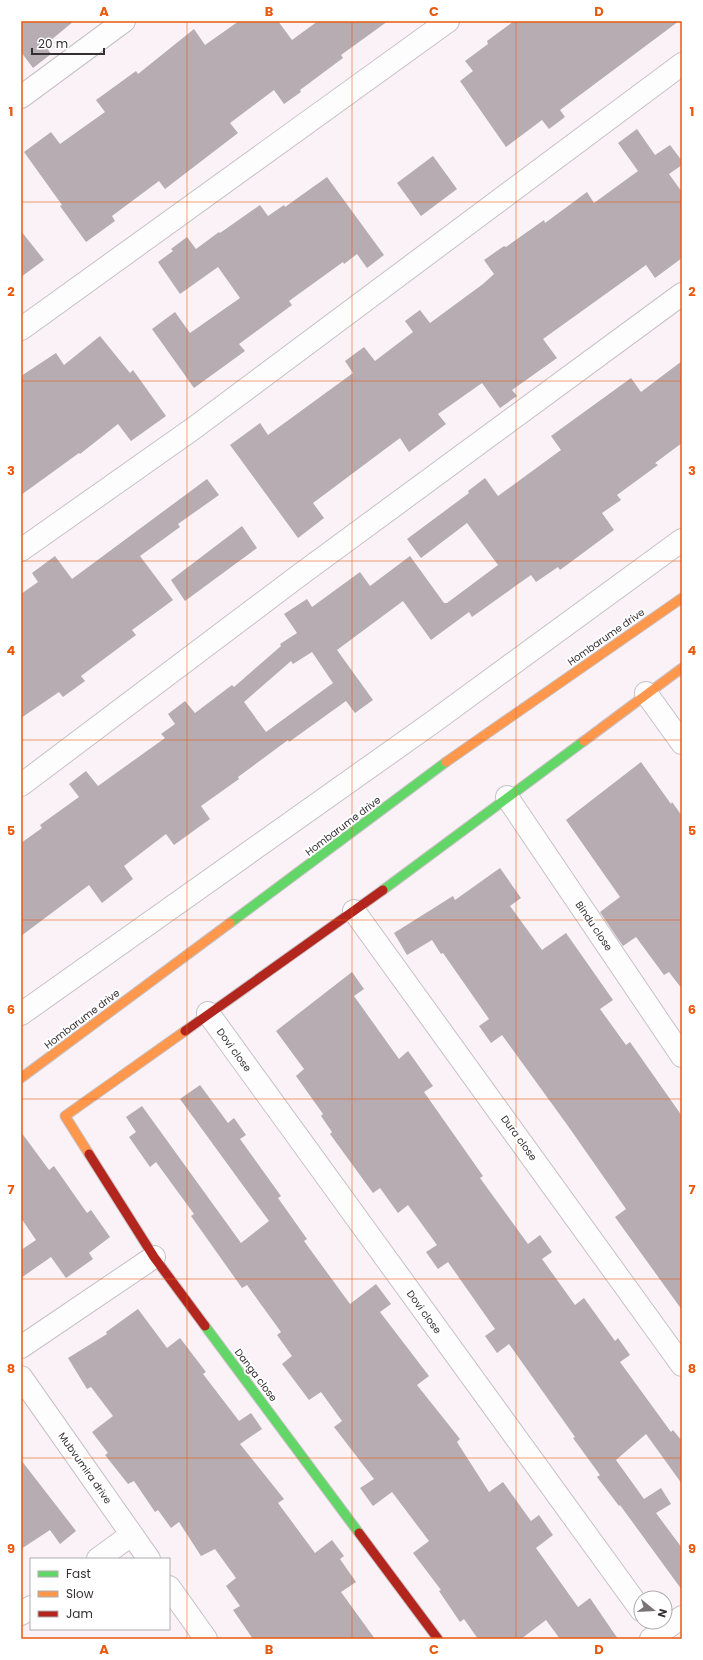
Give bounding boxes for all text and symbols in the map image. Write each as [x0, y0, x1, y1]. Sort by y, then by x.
text: A [99, 2, 109, 21]
text: B [265, 2, 274, 21]
text: C [429, 2, 439, 21]
text: D [594, 2, 604, 21]
scale bar [32, 30, 104, 56]
text: 20 m [38, 35, 68, 52]
text: 1 [9, 102, 13, 121]
text: 1 [690, 102, 694, 121]
text: 2 [7, 282, 15, 301]
text: 2 [688, 282, 696, 301]
text: 3 [7, 461, 15, 480]
text: 3 [688, 461, 696, 480]
street label: Hombarume drive [564, 605, 648, 669]
text: 4 [7, 641, 16, 660]
text: 4 [688, 641, 697, 660]
street label: Hombarume drive [302, 793, 384, 859]
text: 5 [7, 821, 15, 840]
text: 5 [688, 821, 696, 840]
street label: Bindu close [572, 898, 616, 954]
street label: Hombarume drive [41, 986, 123, 1052]
text: 6 [7, 1000, 15, 1019]
text: 6 [688, 1000, 696, 1019]
street label: Dovi close [213, 1025, 255, 1075]
street label: Dura close [497, 1112, 541, 1164]
text: 7 [8, 1180, 15, 1199]
text: 7 [689, 1180, 696, 1199]
street label: Dovi close [403, 1287, 445, 1337]
street label: Danga close [231, 1345, 281, 1405]
text: 8 [7, 1359, 15, 1378]
text: 8 [688, 1359, 696, 1378]
street label: Mubvumira drive [55, 1429, 115, 1507]
text: 9 [7, 1539, 15, 1558]
text: 9 [688, 1539, 696, 1558]
legend [30, 1558, 170, 1630]
text: Fast [66, 1565, 91, 1582]
text: Slow [66, 1585, 94, 1602]
north arrow [633, 1590, 673, 1630]
text: Jam [66, 1605, 93, 1622]
text: N [654, 1607, 671, 1620]
text: A [99, 1640, 109, 1659]
text: B [265, 1640, 274, 1659]
text: C [429, 1640, 439, 1659]
text: D [594, 1640, 604, 1659]

